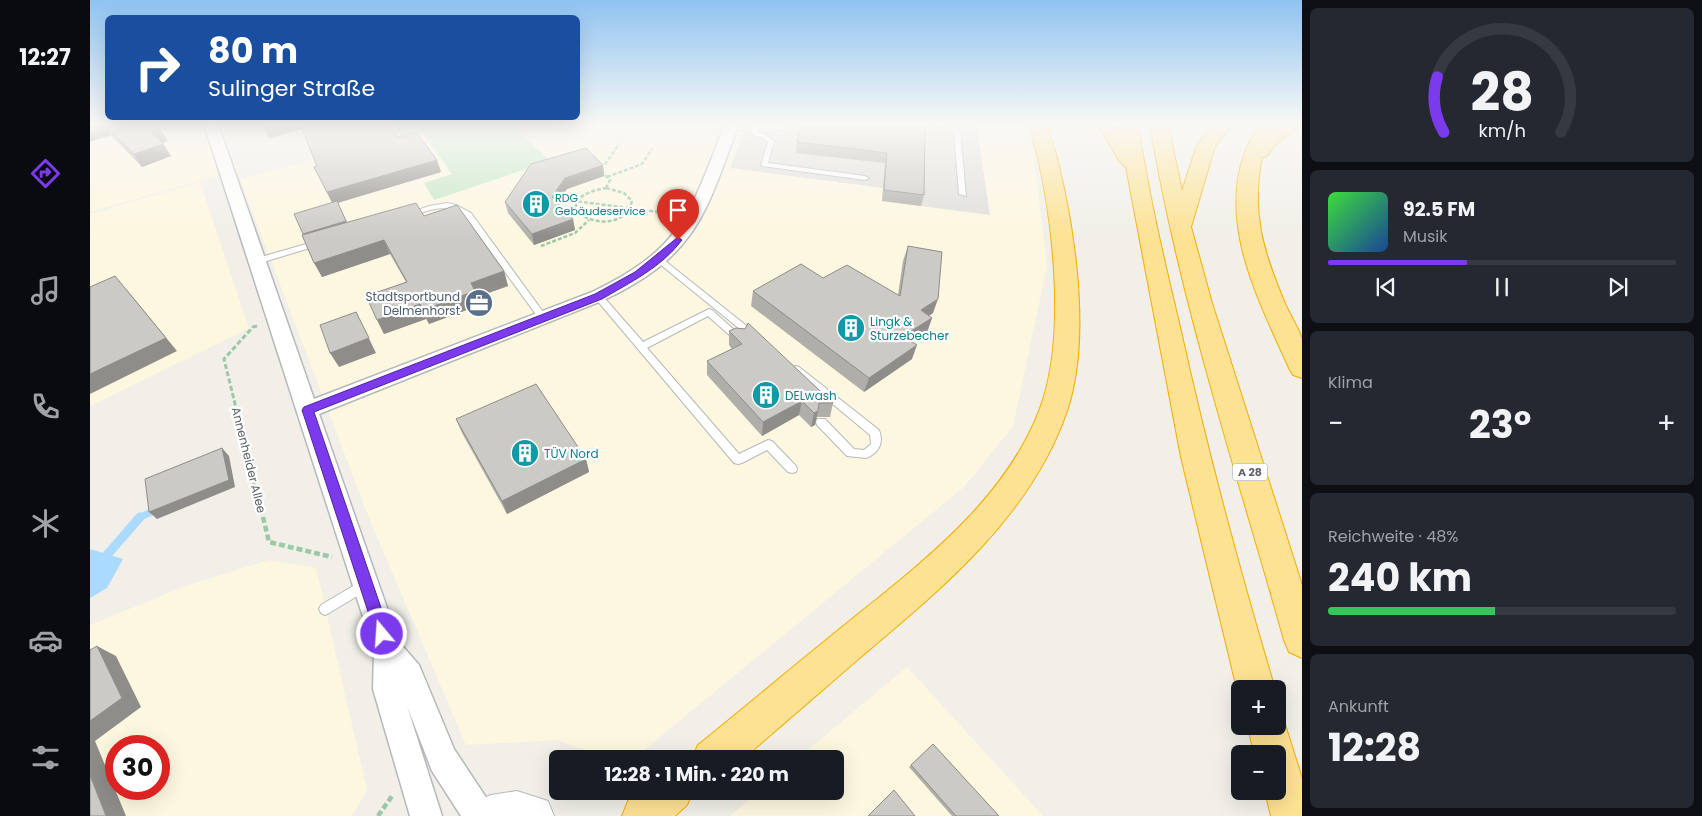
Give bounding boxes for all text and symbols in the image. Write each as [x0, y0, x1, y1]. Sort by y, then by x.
text: 80 m [208, 26, 298, 75]
icon: right [125, 35, 190, 100]
text: 12:27 [19, 42, 71, 73]
text: 28 [1470, 56, 1534, 129]
text: Sulinger Straße [208, 73, 375, 104]
text: km/h [1478, 118, 1526, 143]
icon: directions [28, 156, 63, 191]
building icon: RDG Gebäudeservice [521, 189, 551, 219]
pin [657, 189, 699, 240]
place label: RDG Gebäudeservice [555, 190, 646, 219]
icon: arrive [664, 196, 692, 224]
text: 92.5 FM [1403, 196, 1475, 223]
text: Musik [1403, 225, 1448, 248]
icon: music [28, 273, 63, 308]
icon: previous [1372, 273, 1400, 301]
icon: pause [1488, 273, 1516, 301]
icon: next [1604, 273, 1632, 301]
place label: Stadtsportbund Delmenhorst [366, 288, 460, 319]
office icon: Stadtsportbund Delmenhorst [464, 288, 494, 318]
building icon: Lingk & Sturzebecher [836, 313, 866, 343]
place label: Lingk & Sturzebecher [870, 313, 949, 344]
text: Klima [1328, 371, 1373, 394]
building icon: DELwash [751, 380, 781, 410]
place label: DELwash [785, 387, 837, 404]
icon: phone [28, 389, 63, 424]
text: 23° [1469, 398, 1531, 451]
text: − [1328, 404, 1343, 443]
text: + [1657, 404, 1676, 443]
street label: Annenheider Allee [228, 405, 270, 515]
building icon: TÜV Nord [510, 438, 540, 468]
place label: TÜV Nord [544, 445, 599, 462]
road number: A 28 [1232, 464, 1268, 481]
icon: climate [28, 506, 63, 541]
text: Reichweite · 48% [1328, 525, 1459, 548]
text: 240 km [1328, 551, 1472, 604]
position arrow [355, 607, 407, 659]
icon: car [28, 623, 63, 658]
map controls [1231, 680, 1286, 800]
button: + [1231, 680, 1286, 735]
text: Ankunft [1328, 695, 1389, 718]
text: 12:28 [1328, 721, 1421, 774]
speed limit sign: 30 [105, 735, 170, 800]
icon: filters [28, 740, 63, 775]
button: − [1231, 745, 1286, 800]
text: 12:28 · 1 Min. · 220 m [604, 761, 789, 788]

